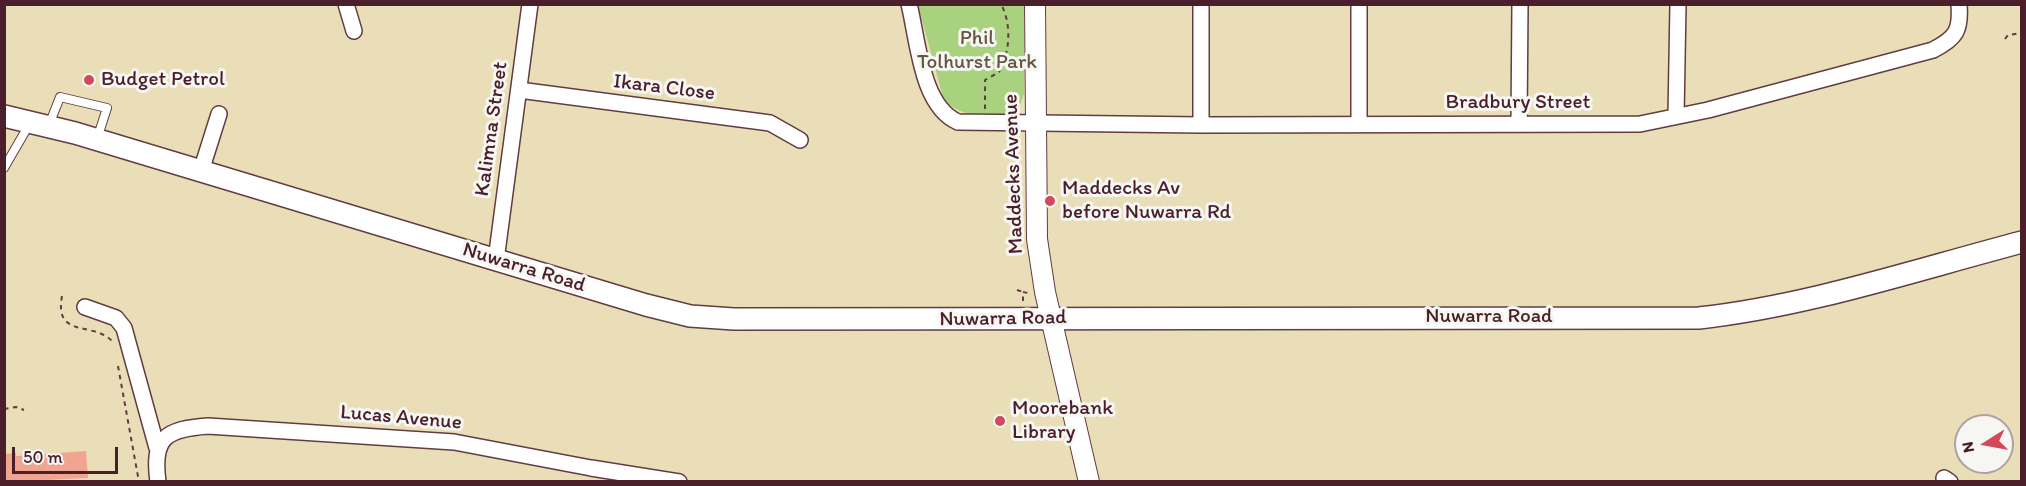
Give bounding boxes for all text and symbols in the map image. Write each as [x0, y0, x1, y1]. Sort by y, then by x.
park label: Phil Tolhurst Park [917, 26, 1037, 76]
street label: Kalimna Street [470, 60, 514, 198]
place label: Budget Petrol [101, 67, 225, 93]
street label: Ikara Close [612, 69, 716, 107]
marker: Budget Petrol [82, 73, 96, 87]
street label: Bradbury Street [1446, 90, 1590, 116]
street label: Maddecks Avenue [999, 93, 1029, 255]
place label: Maddecks Av before Nuwarra Rd [1062, 176, 1231, 226]
marker: Maddecks Av before Nuwarra Rd [1043, 194, 1057, 208]
street label: Nuwarra Road [459, 237, 589, 299]
street label: Nuwarra Road [1425, 304, 1553, 330]
street label: Nuwarra Road [939, 305, 1067, 333]
place label: Moorebank Library [1012, 396, 1113, 446]
street label: Lucas Avenue [339, 400, 463, 436]
marker: Moorebank Library [993, 414, 1007, 428]
north arrow [1954, 414, 2014, 474]
scale bar [15, 435, 122, 473]
text: N [1957, 440, 1978, 454]
text: 50 m [23, 446, 63, 468]

